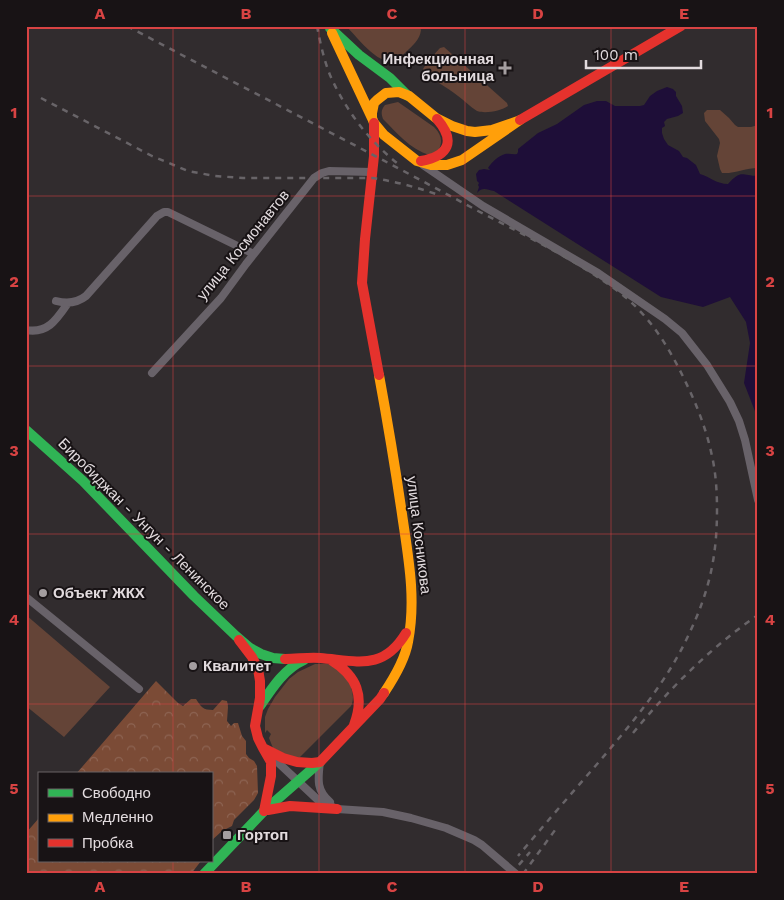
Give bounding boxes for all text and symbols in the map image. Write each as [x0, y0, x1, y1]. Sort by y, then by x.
text: A [95, 4, 106, 23]
text: B [241, 4, 252, 23]
text: C [387, 4, 398, 23]
text: D [532, 4, 544, 23]
text: E [679, 4, 689, 23]
scale bar [586, 38, 702, 70]
text: 100 m [594, 46, 638, 64]
place label: Инфекционная больница [383, 50, 495, 85]
marker: Инфекционная больница [498, 61, 512, 75]
text: 1 [11, 103, 17, 122]
text: 1 [767, 103, 773, 122]
street label: улица Космонавтов [193, 186, 293, 304]
text: 2 [9, 272, 19, 291]
text: 2 [765, 272, 775, 291]
street label: Биробиджан - Унгун - Ленинское [54, 434, 234, 614]
text: 3 [9, 441, 19, 460]
text: 3 [765, 441, 775, 460]
street label: улица Косникова [403, 475, 435, 596]
place label: Объект ЖКХ [53, 584, 145, 602]
marker: Объект ЖКХ [37, 587, 49, 599]
text: 4 [9, 610, 19, 629]
text: 4 [765, 610, 775, 629]
place label: Квалитет [203, 657, 271, 675]
marker: Квалитет [187, 660, 199, 672]
legend [38, 772, 212, 862]
text: 5 [9, 779, 19, 798]
text: 5 [765, 779, 775, 798]
text: Свободно [82, 784, 151, 802]
text: Медленно [82, 808, 153, 826]
place label: Гортоп [237, 826, 288, 844]
marker: Гортоп [221, 829, 233, 841]
text: Пробка [82, 834, 134, 852]
text: A [95, 877, 106, 896]
text: B [241, 877, 252, 896]
text: C [387, 877, 398, 896]
text: D [532, 877, 544, 896]
text: E [679, 877, 689, 896]

